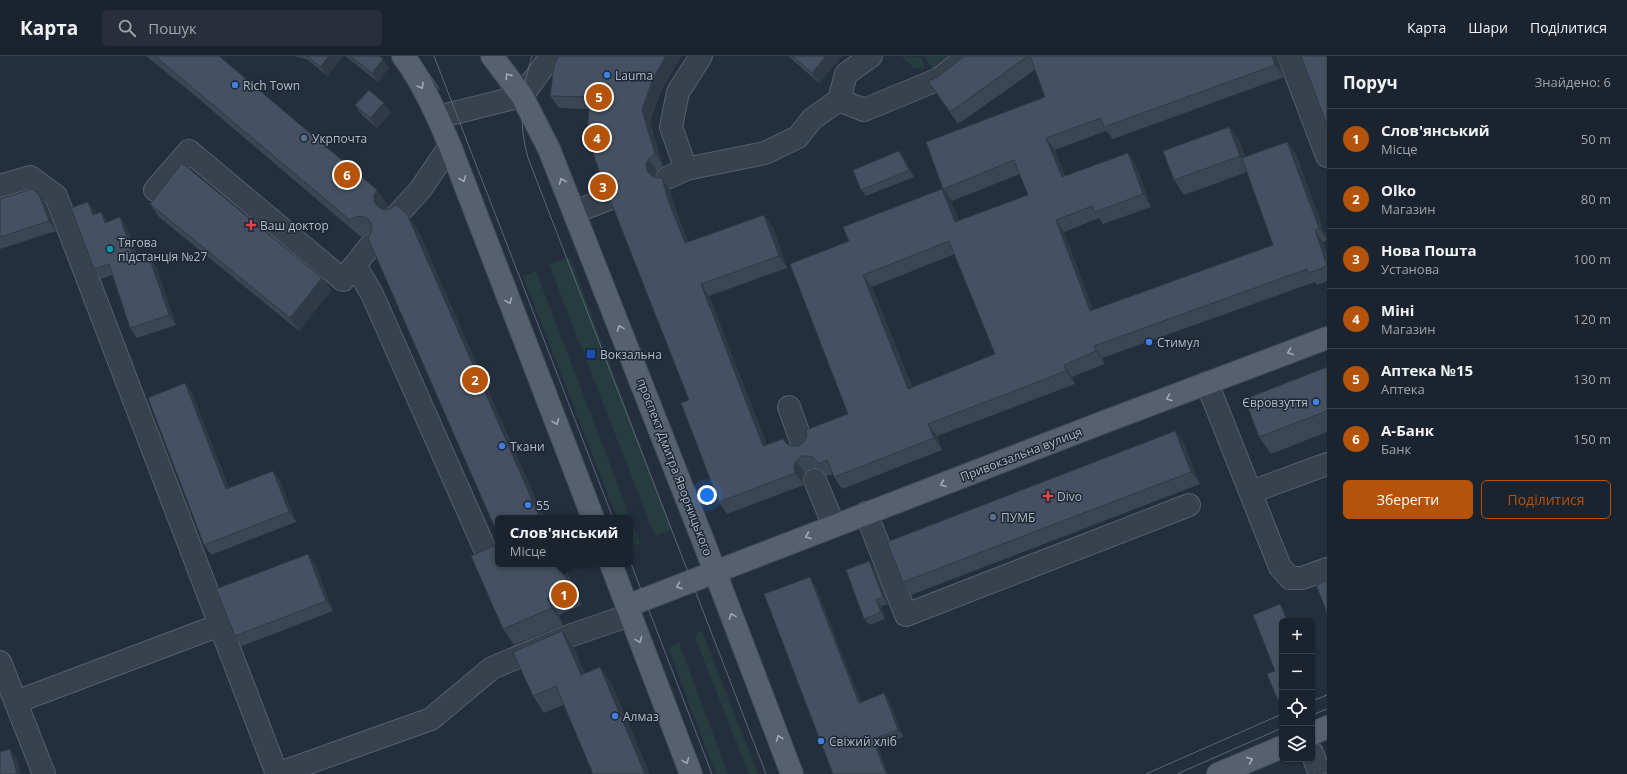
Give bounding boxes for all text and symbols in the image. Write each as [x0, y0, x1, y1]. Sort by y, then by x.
search box [102, 10, 382, 46]
text: Карта [20, 15, 78, 41]
icon: search [116, 17, 138, 39]
text: Пошук [148, 18, 197, 38]
text: Карта [1407, 18, 1446, 37]
text: Шари [1468, 18, 1508, 37]
text: Поділитися [1530, 18, 1607, 37]
place label: Lauma [615, 67, 653, 84]
marker: Lauma [602, 70, 612, 80]
text: Поруч [1343, 71, 1398, 94]
one-way arrow [505, 73, 513, 80]
text: Знайдено: 6 [1535, 73, 1611, 91]
place label: Rich Town [243, 77, 300, 94]
marker: Rich Town [230, 80, 240, 90]
one-way arrow [417, 82, 424, 89]
pin: 5 [586, 82, 612, 112]
text: Слов'янський [1381, 120, 1490, 140]
pin: 4 [584, 123, 610, 153]
place label: Укрпочта [312, 130, 367, 147]
text: 1 [1352, 130, 1360, 148]
text: 50 m [1581, 130, 1611, 148]
marker: Укрпочта [299, 133, 309, 143]
text: Місце [1381, 140, 1418, 158]
pin: 6 [334, 160, 360, 190]
pin: 3 [590, 172, 616, 202]
one-way arrow [458, 176, 466, 183]
one-way arrow [559, 177, 567, 184]
text: Olko [1381, 180, 1416, 200]
text: 2 [1352, 190, 1360, 208]
text: 80 m [1581, 190, 1611, 208]
text: Магазин [1381, 200, 1436, 218]
place label: Ваш доктор [260, 217, 329, 234]
marker: Ваш доктор [245, 219, 257, 231]
place label: Тягова пiдстанцiя №27 [118, 234, 207, 265]
text: Нова Пошта [1381, 240, 1477, 260]
marker: Тягова пiдстанцiя №27 [105, 244, 115, 254]
text: 3 [1352, 250, 1360, 268]
text: 100 m [1573, 250, 1611, 268]
text: Установа [1381, 260, 1439, 278]
one-way arrow [505, 297, 513, 304]
text: Міні [1381, 300, 1414, 320]
text: 4 [1352, 310, 1360, 328]
text: 120 m [1573, 310, 1611, 328]
text: Магазин [1381, 320, 1436, 338]
one-way arrow [617, 324, 625, 331]
place label: Стимул [1157, 334, 1200, 351]
marker: Стимул [1144, 337, 1154, 347]
place label: Вокзальна [600, 346, 662, 363]
marker: Вокзальна [585, 348, 597, 360]
one-way arrow [1287, 348, 1294, 356]
text: Аптека №15 [1381, 360, 1473, 380]
pin: 2 [462, 365, 488, 395]
text: 5 [1352, 370, 1360, 388]
text: 130 m [1573, 370, 1611, 388]
street label: проспект Дмитра Яворницького [633, 376, 717, 558]
text: Аптека [1381, 380, 1425, 398]
one-way arrow [1165, 393, 1172, 401]
place label: Євровзуття [1242, 394, 1308, 411]
marker: Євровзуття [1311, 397, 1321, 407]
one-way arrow [552, 418, 560, 425]
text: А-Банк [1381, 420, 1434, 440]
street label: Привокзальна вулиця [958, 423, 1084, 485]
text: 6 [1352, 430, 1360, 448]
text: 150 m [1573, 430, 1611, 448]
place label: Ткани [510, 438, 545, 455]
text: Банк [1381, 440, 1411, 458]
marker: Ткани [497, 441, 507, 451]
one-way arrow [939, 479, 946, 487]
button: Зберегти [1343, 480, 1473, 519]
button: Поділитися [1481, 480, 1611, 519]
your location [697, 485, 717, 505]
place label: Divo [1057, 488, 1082, 505]
marker: Divo [1042, 490, 1054, 502]
place label: 55 [536, 497, 550, 514]
marker: 55 [523, 500, 533, 510]
place label: ПУМБ [1001, 509, 1035, 526]
marker: ПУМБ [988, 512, 998, 522]
popup [495, 515, 633, 567]
text: Слов'янський [510, 522, 618, 542]
one-way arrow [805, 531, 812, 539]
text: Місце [510, 542, 546, 560]
pin: 1 [551, 580, 577, 610]
one-way arrow [676, 582, 683, 590]
one-way arrow [729, 613, 737, 620]
map controls [1279, 618, 1315, 762]
button: + [1279, 618, 1315, 654]
one-way arrow [635, 636, 643, 643]
button: − [1279, 654, 1315, 690]
button: locate [1279, 690, 1315, 726]
place label: Алмаз [623, 708, 659, 725]
marker: Алмаз [610, 711, 620, 721]
button: layers [1279, 726, 1315, 762]
place label: Свіжий хліб [829, 733, 897, 750]
one-way arrow [775, 734, 783, 741]
marker: Свіжий хліб [816, 736, 826, 746]
one-way arrow [1247, 757, 1254, 765]
one-way arrow [681, 758, 689, 765]

